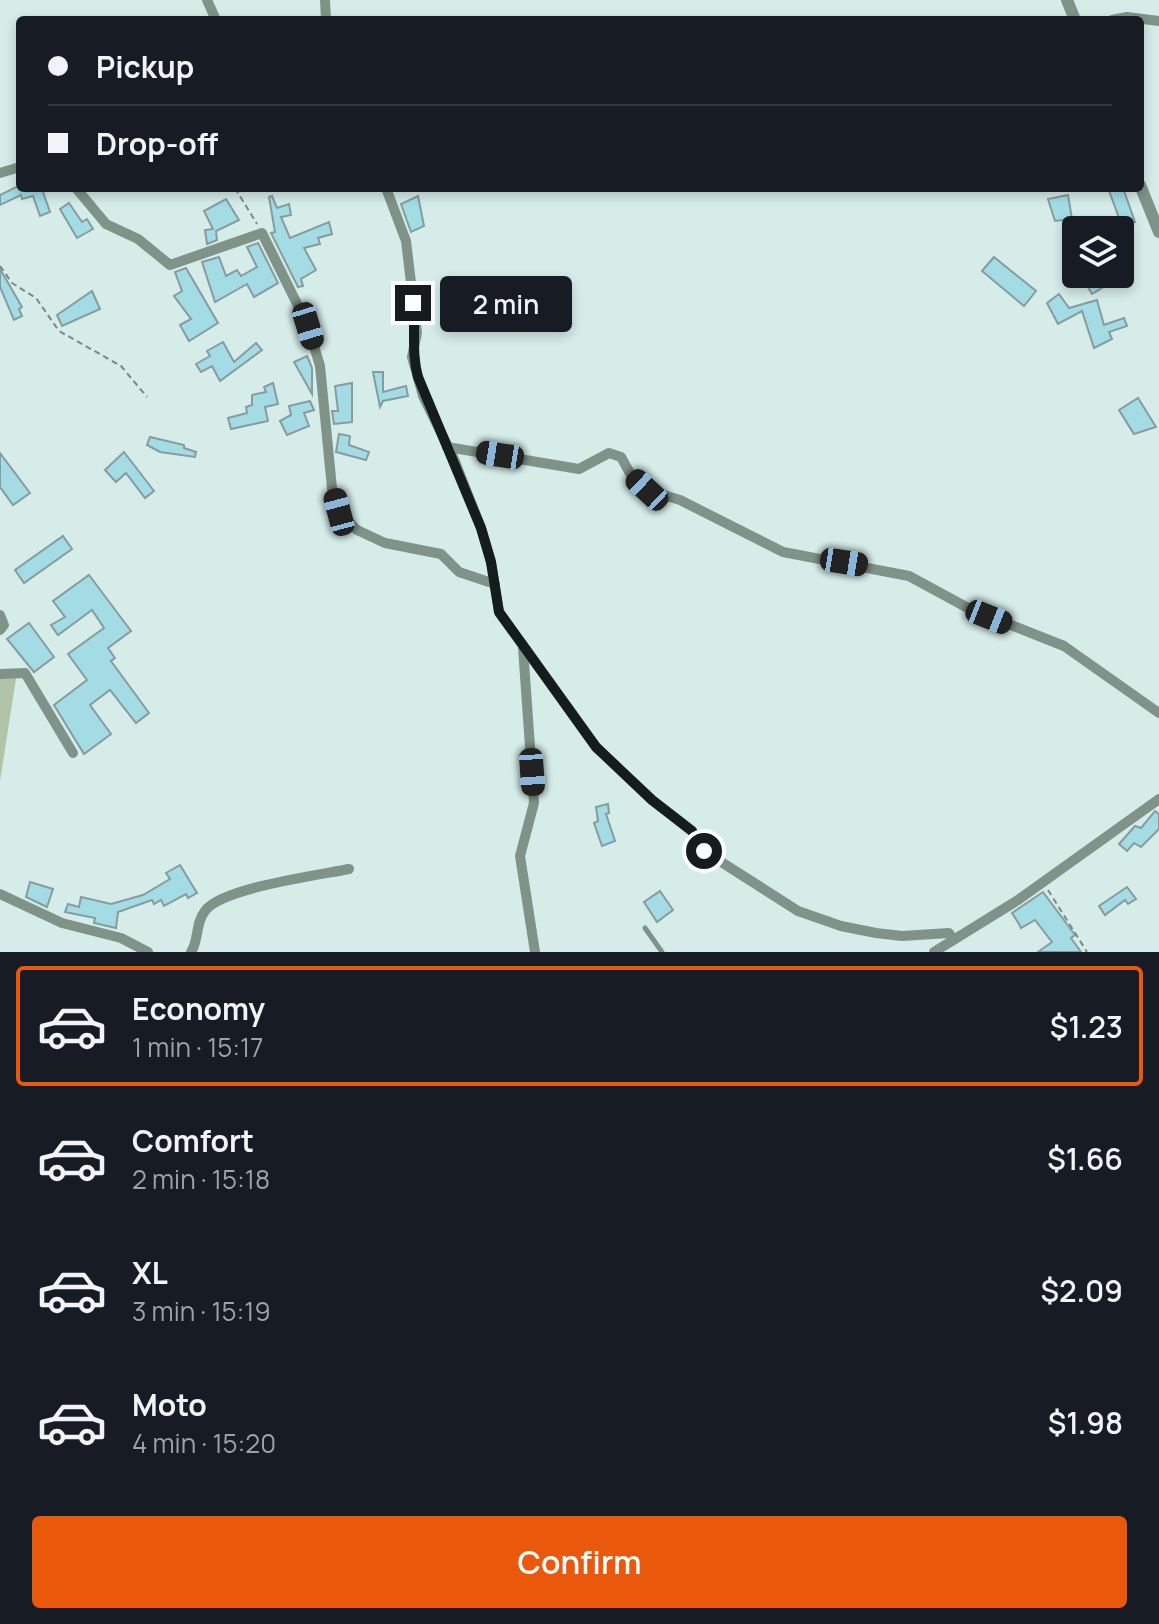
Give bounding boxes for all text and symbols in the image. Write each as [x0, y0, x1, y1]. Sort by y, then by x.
text: Pickup [96, 46, 194, 87]
text: Drop-off [96, 123, 218, 164]
map controls [1062, 216, 1134, 288]
button: layers [1062, 216, 1134, 288]
callout: 2 min [441, 275, 573, 331]
route end [395, 285, 431, 321]
text: 2 min [473, 286, 539, 322]
car [290, 300, 326, 352]
car [474, 439, 526, 471]
car [621, 465, 673, 515]
car [321, 486, 357, 538]
car [818, 546, 870, 578]
car [962, 597, 1016, 637]
car [518, 747, 546, 797]
route start [686, 833, 722, 869]
text: Economy [132, 988, 265, 1029]
icon: car [36, 990, 108, 1062]
text: $1.23 [1050, 1006, 1123, 1047]
text: 1 min · 15:17 [132, 1029, 263, 1065]
text: Comfort [132, 1120, 254, 1161]
icon: car [36, 1122, 108, 1194]
text: $1.66 [1047, 1138, 1123, 1179]
text: 2 min · 15:18 [132, 1161, 270, 1197]
text: XL [132, 1252, 168, 1293]
icon: car [36, 1254, 108, 1326]
text: $2.09 [1040, 1270, 1123, 1311]
text: 3 min · 15:19 [132, 1293, 271, 1329]
text: Moto [132, 1384, 207, 1425]
icon: car [36, 1386, 108, 1458]
text: $1.98 [1048, 1402, 1123, 1443]
text: 4 min · 15:20 [132, 1425, 276, 1461]
button: Confirm [32, 1516, 1127, 1608]

